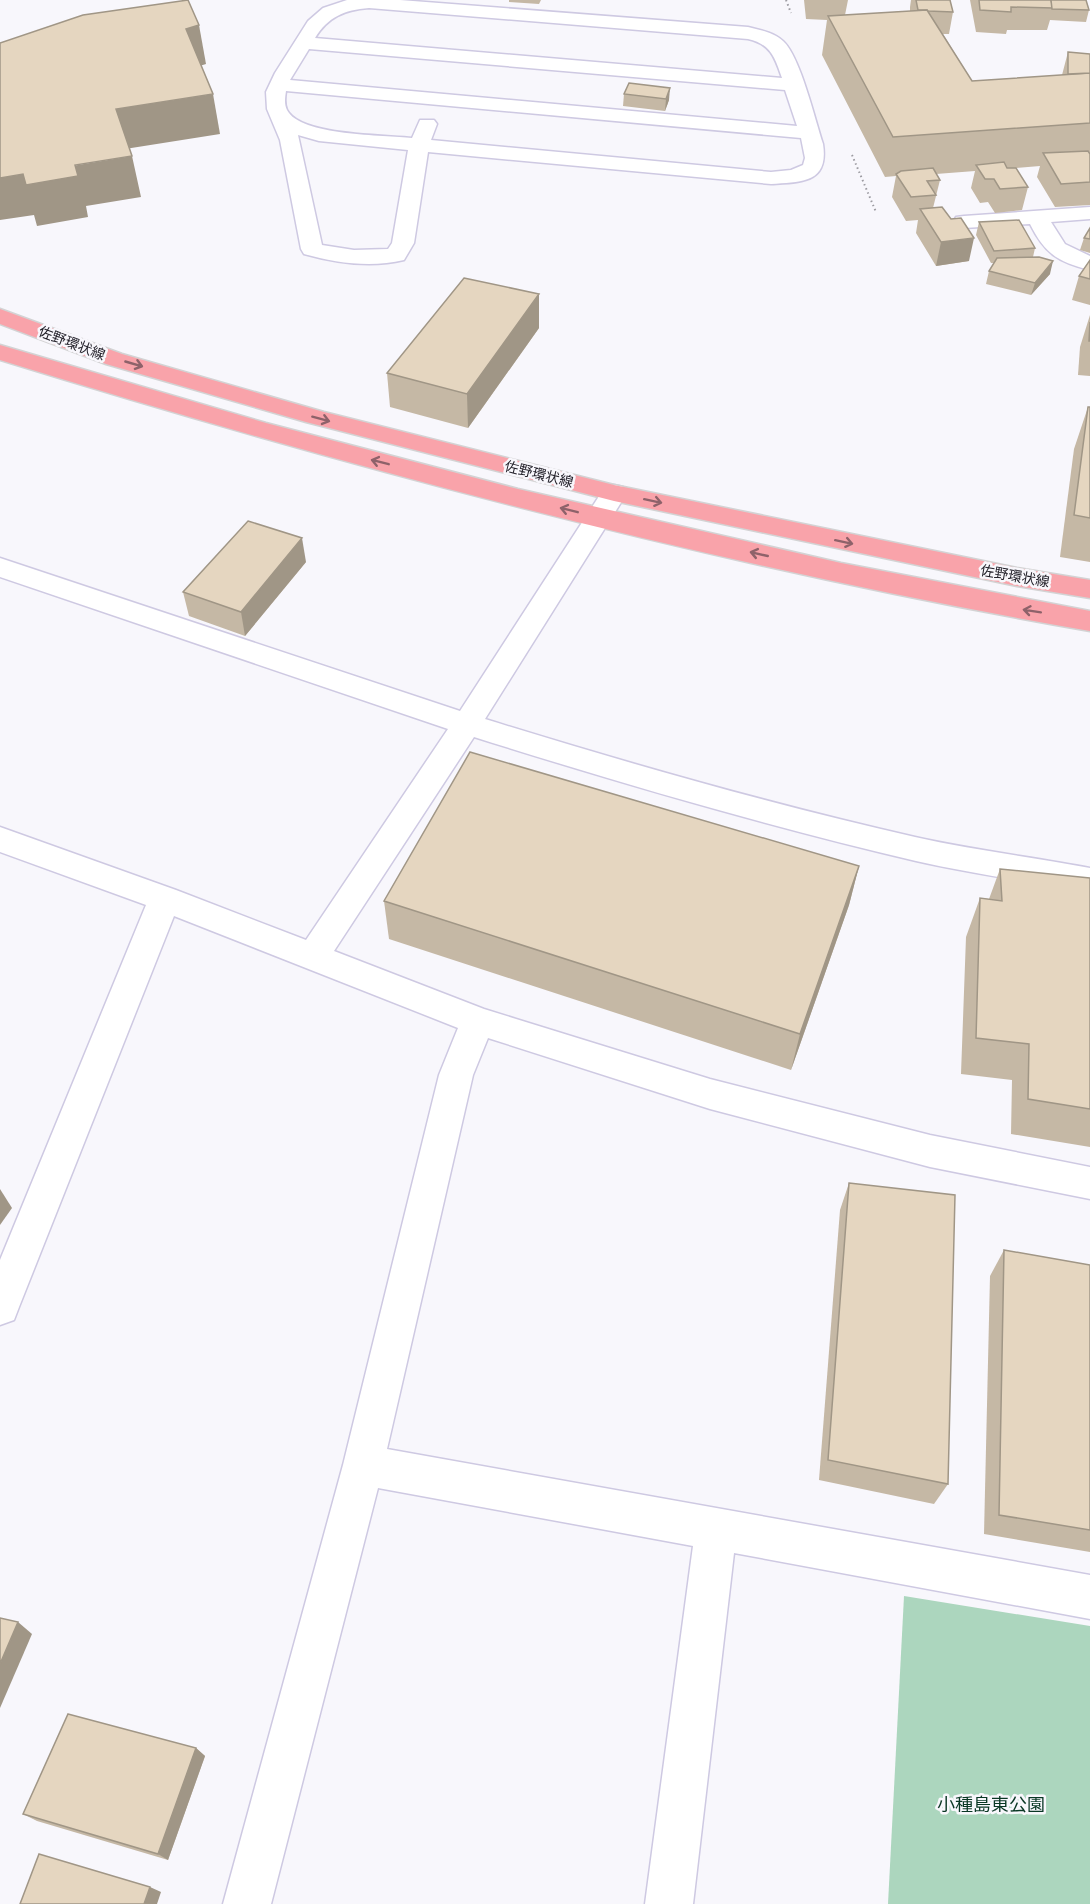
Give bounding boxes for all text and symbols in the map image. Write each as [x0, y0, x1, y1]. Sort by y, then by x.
street label: 佐野環状線 [36, 323, 108, 363]
one-way arrow [124, 359, 143, 371]
one-way arrow [311, 413, 330, 425]
one-way arrow [371, 456, 390, 467]
street label: 佐野環状線 [503, 458, 575, 490]
one-way arrow [643, 496, 662, 507]
one-way arrow [560, 504, 579, 515]
one-way arrow [834, 536, 853, 548]
one-way arrow [750, 548, 769, 560]
street label: 佐野環状線 [979, 562, 1051, 590]
one-way arrow [1023, 605, 1043, 616]
park label: 小種島東公園 [937, 1794, 1045, 1815]

